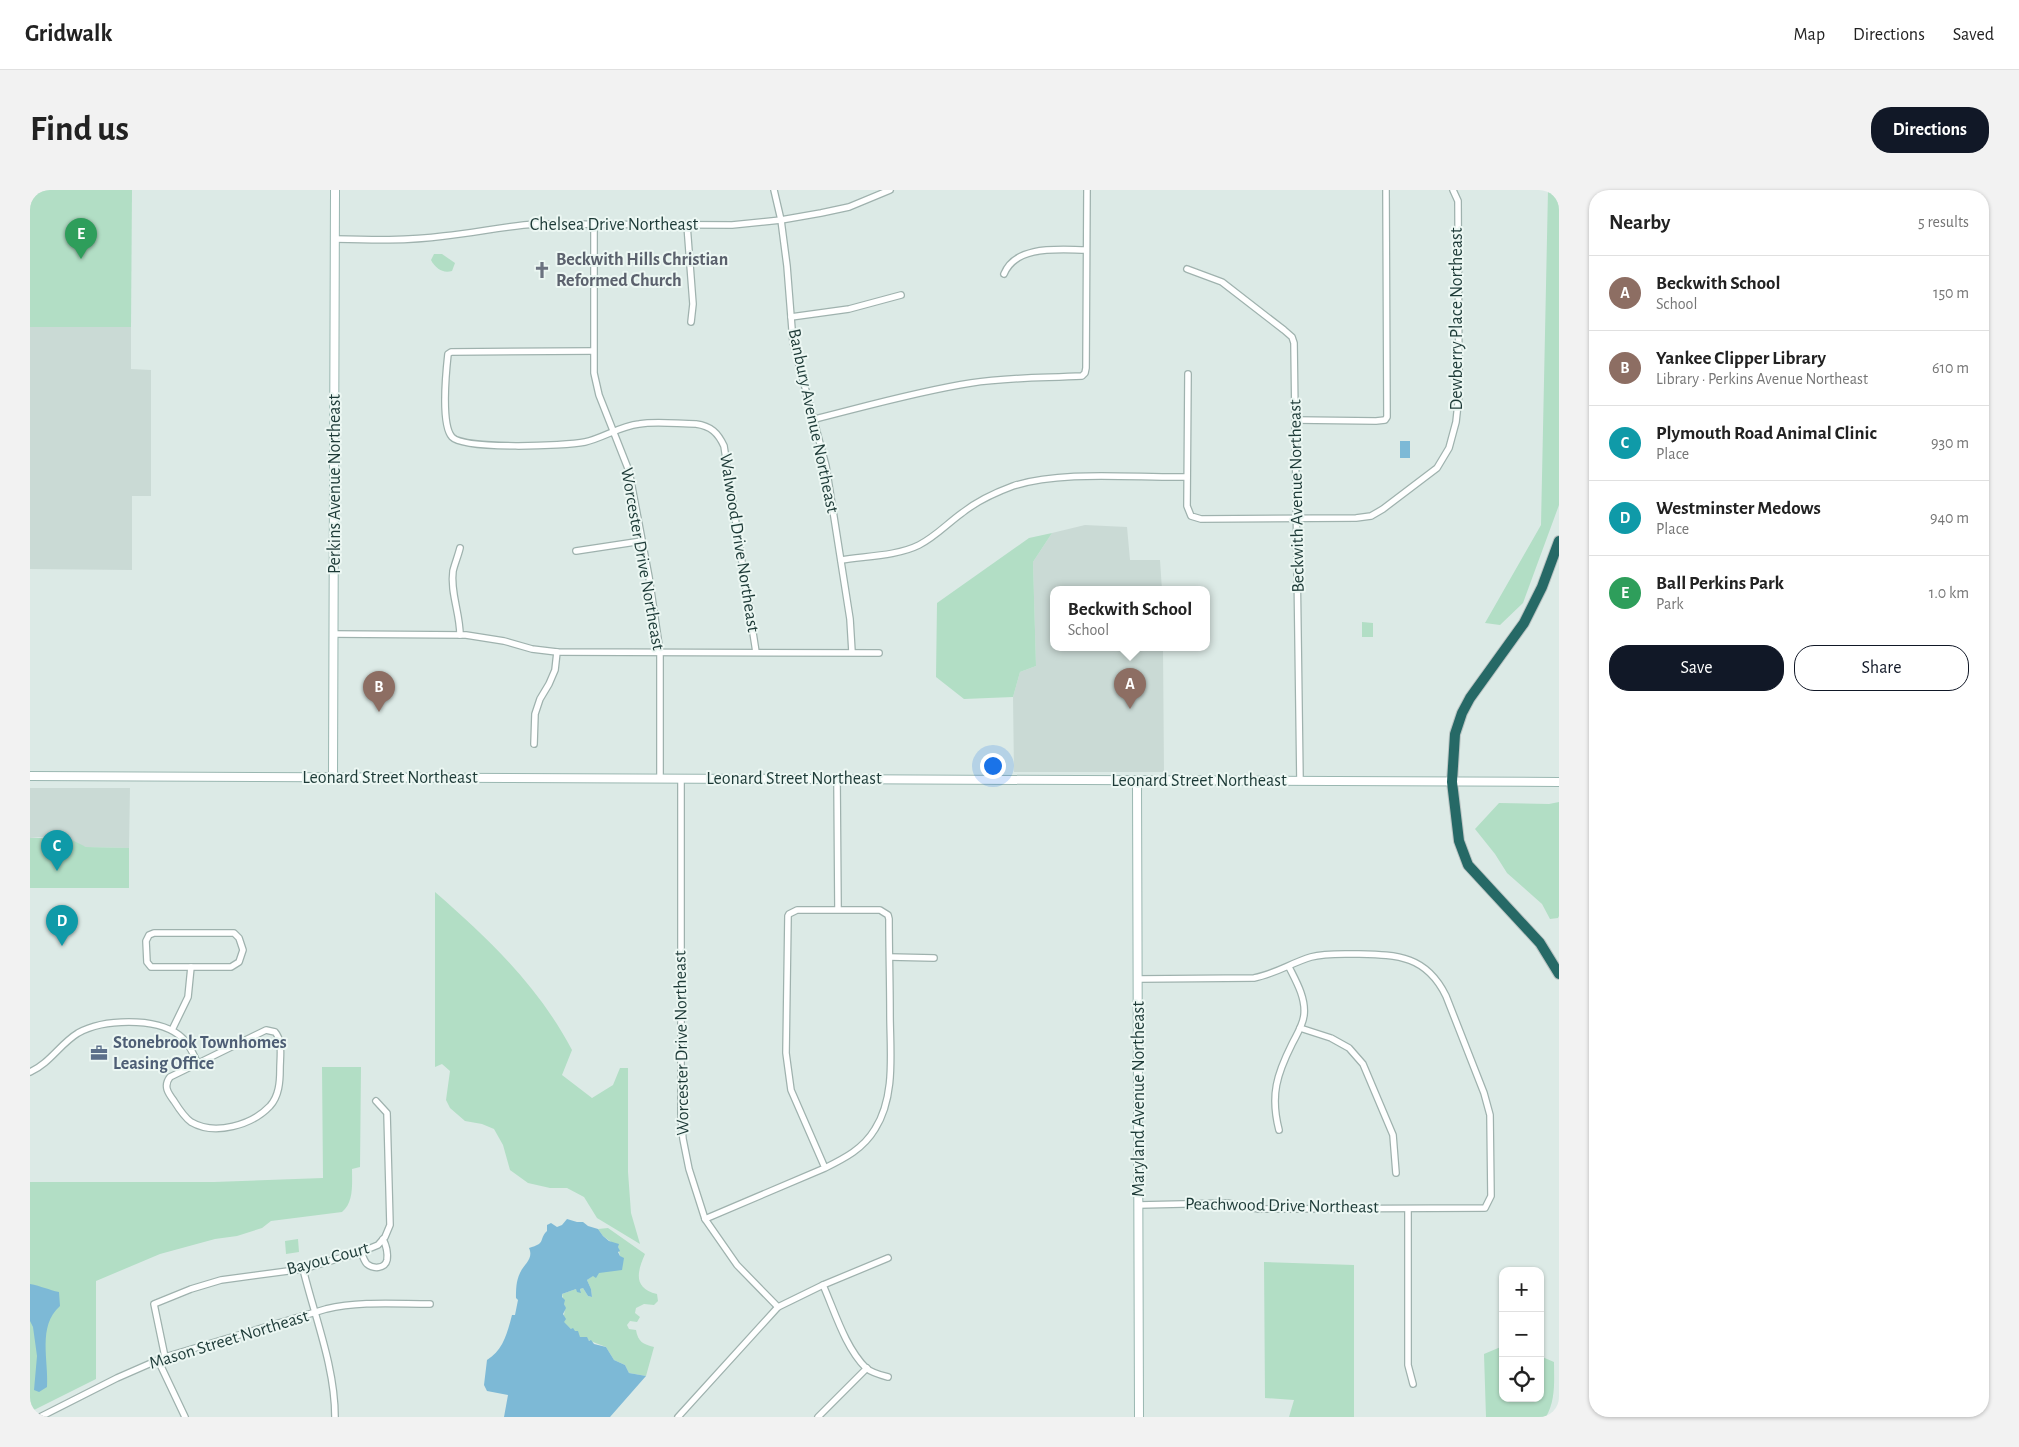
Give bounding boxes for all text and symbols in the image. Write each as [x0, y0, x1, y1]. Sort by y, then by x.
text: Gridwalk [25, 22, 112, 46]
text: Map [1794, 26, 1825, 44]
text: Directions [1853, 26, 1925, 44]
text: Saved [1953, 26, 1994, 44]
button: Directions [1871, 107, 1989, 153]
text: Find us [30, 112, 129, 147]
text: Nearby [1609, 212, 1670, 233]
text: 5 results [1918, 214, 1969, 230]
street label: Chelsea Drive Northeast [530, 216, 699, 234]
pin: E [65, 218, 97, 259]
street label: Dewberry Place Northeast [1448, 227, 1466, 410]
place label: Beckwith Hills Christian Reformed Church [556, 251, 728, 290]
church icon: Beckwith Hills Christian Reformed Church [532, 260, 552, 280]
text: Beckwith School [1656, 274, 1780, 293]
text: A [1620, 285, 1630, 301]
text: 150 m [1933, 285, 1969, 301]
text: School [1656, 296, 1697, 312]
street label: Banbury Avenue Northeast [785, 327, 841, 515]
text: Yankee Clipper Library [1656, 349, 1826, 368]
text: B [1620, 360, 1630, 376]
text: 610 m [1932, 360, 1969, 376]
text: Library · Perkins Avenue Northeast [1656, 371, 1868, 387]
street label: Perkins Avenue Northeast [326, 394, 344, 574]
street label: Beckwith Avenue Northeast [1286, 399, 1308, 593]
text: Plymouth Road Animal Clinic [1656, 424, 1877, 443]
text: C [1621, 435, 1629, 451]
text: 930 m [1931, 435, 1969, 451]
text: Place [1656, 446, 1689, 462]
street label: Walwood Drive Northeast [716, 452, 762, 634]
street label: Worcester Drive Northeast [617, 466, 667, 652]
text: Westminster Medows [1656, 499, 1821, 518]
text: D [1620, 510, 1630, 526]
text: 940 m [1930, 510, 1969, 526]
text: Place [1656, 521, 1689, 537]
text: Ball Perkins Park [1656, 574, 1784, 593]
text: E [1621, 585, 1629, 601]
text: 1.0 km [1929, 585, 1969, 601]
popup [1050, 586, 1210, 651]
text: Park [1656, 596, 1684, 612]
text: Beckwith School [1068, 600, 1192, 619]
text: School [1068, 622, 1109, 638]
button: Save [1609, 645, 1784, 691]
button: Share [1794, 645, 1969, 691]
pin: A [1114, 668, 1146, 709]
pin: B [363, 671, 395, 712]
your location [980, 753, 1006, 779]
street label: Leonard Street Northeast [302, 769, 478, 787]
street label: Leonard Street Northeast [706, 770, 882, 788]
street label: Leonard Street Northeast [1111, 772, 1287, 790]
pin: C [41, 830, 73, 871]
pin: D [46, 905, 78, 946]
street label: Worcester Drive Northeast [671, 950, 693, 1136]
street label: Maryland Avenue Northeast [1130, 1001, 1148, 1197]
place label: Stonebrook Townhomes Leasing Office [113, 1034, 287, 1073]
office icon: Stonebrook Townhomes Leasing Office [89, 1043, 109, 1063]
street label: Peachwood Drive Northeast [1185, 1195, 1379, 1217]
street label: Bayou Court [285, 1239, 371, 1279]
map controls [1499, 1267, 1544, 1402]
button: + [1499, 1267, 1544, 1312]
street label: Mason Street Northeast [147, 1307, 311, 1373]
button: − [1499, 1312, 1544, 1357]
button: locate [1499, 1357, 1544, 1402]

